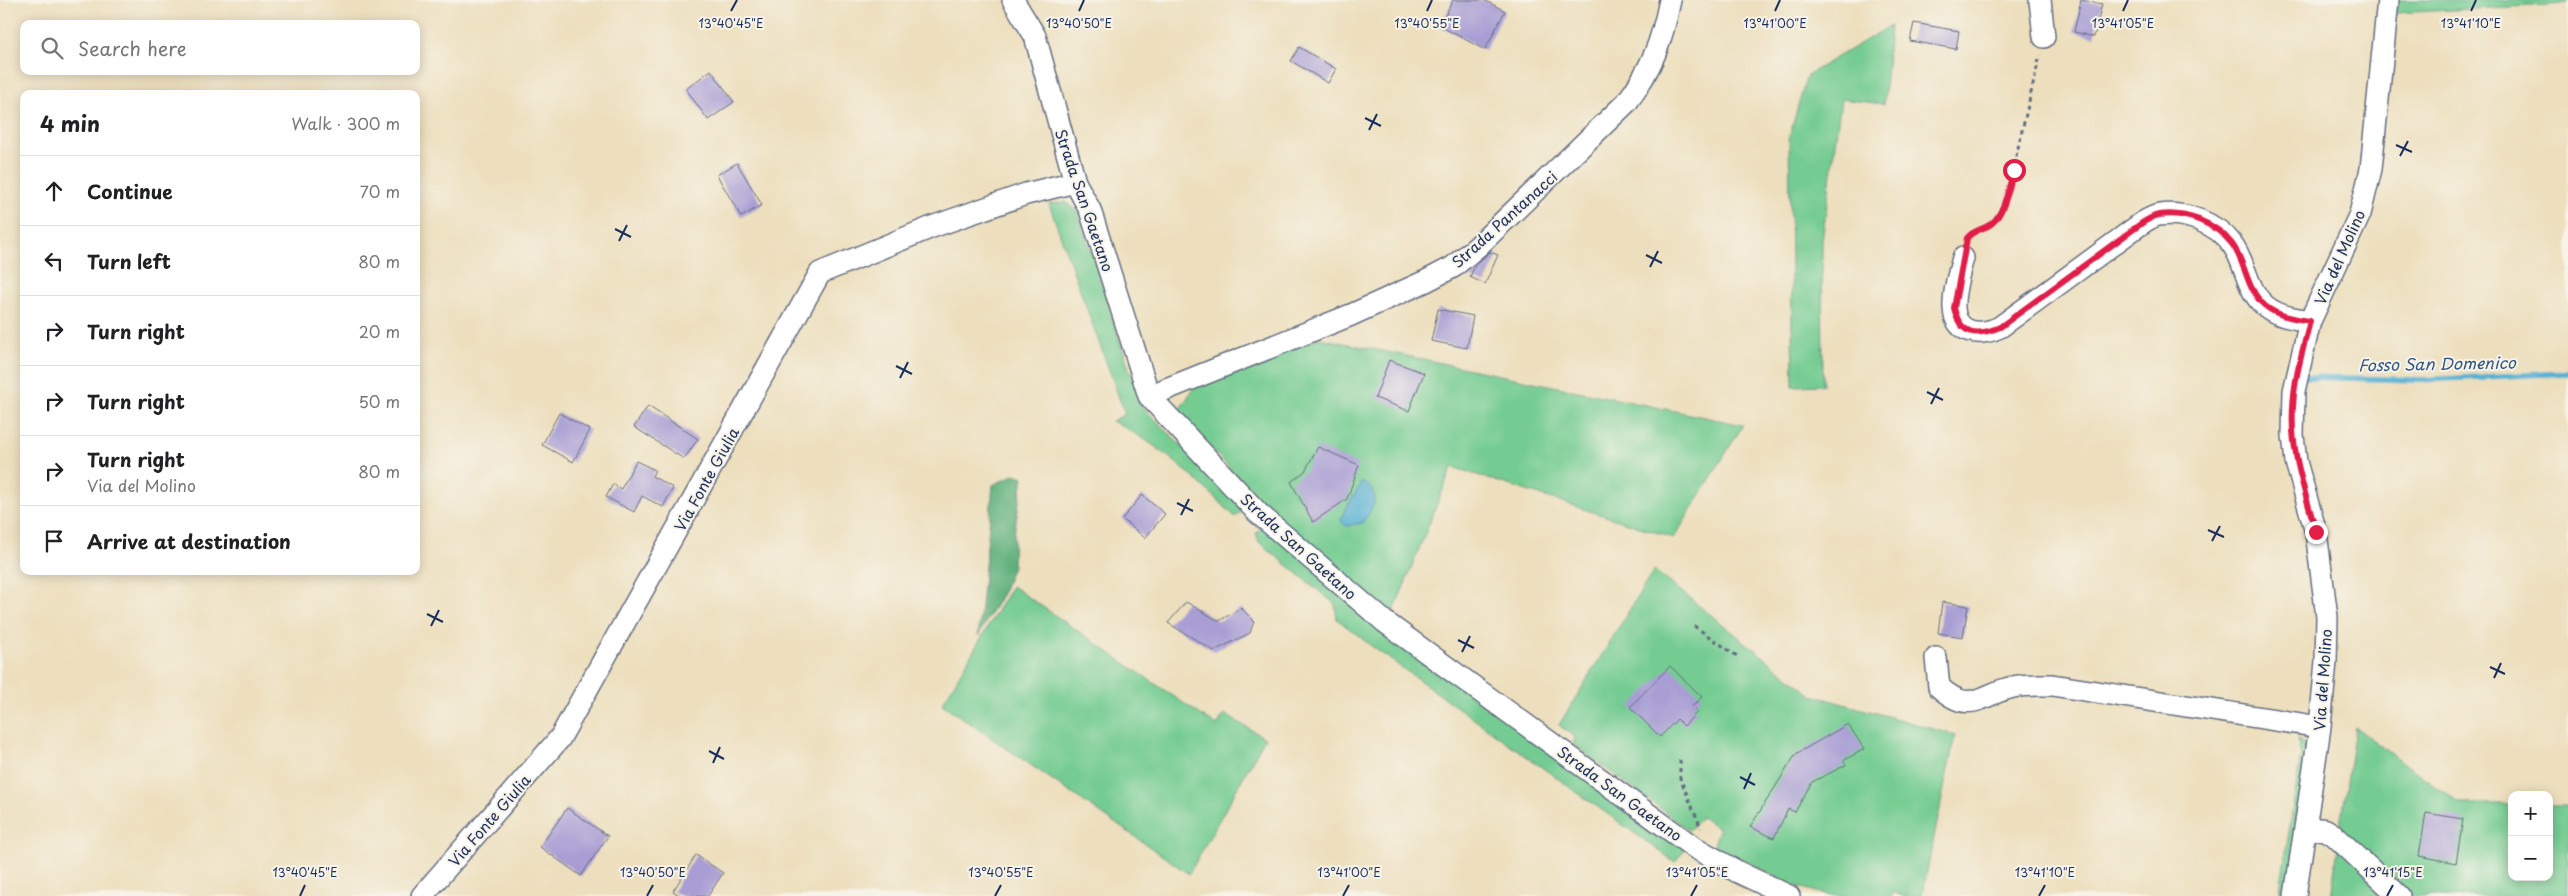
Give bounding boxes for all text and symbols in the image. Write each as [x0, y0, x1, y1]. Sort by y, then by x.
text: 13°40'45"E [698, 14, 764, 32]
text: 13°40'50"E [1046, 14, 1112, 32]
text: 13°40'55"E [1394, 14, 1460, 32]
text: 13°41'00"E [1743, 14, 1807, 32]
text: 13°41'05"E [2092, 14, 2154, 32]
text: 13°41'10"E [2441, 14, 2501, 32]
search box [20, 20, 420, 75]
icon: search [38, 34, 66, 62]
text: Search here [78, 34, 187, 62]
text: 4 min [40, 107, 100, 139]
text: Walk · 300 m [291, 111, 400, 135]
street label: Strada San Gaetano [1050, 126, 1120, 274]
route start [2003, 159, 2026, 182]
street label: Strada Pantanacci [1446, 165, 1562, 273]
icon: ahead [40, 177, 68, 205]
text: Continue [87, 177, 173, 205]
text: 70 m [360, 179, 400, 203]
street label: Via del Molino [2308, 206, 2370, 308]
icon: left [40, 247, 68, 275]
text: Turn left [87, 247, 171, 275]
text: 80 m [358, 249, 400, 273]
icon: right [40, 317, 68, 345]
text: Turn right [87, 317, 185, 345]
text: 20 m [359, 319, 400, 343]
water label: Fosso San Domenico [2358, 350, 2517, 376]
icon: right [40, 387, 68, 415]
text: Turn right [87, 387, 185, 415]
text: 50 m [359, 389, 400, 413]
street label: Via Fonte Giulia [668, 422, 745, 535]
text: Turn right [87, 445, 185, 473]
icon: right [40, 457, 68, 485]
text: 80 m [358, 459, 400, 483]
text: Via del Molino [87, 473, 196, 497]
street label: Strada San Gaetano [1236, 487, 1362, 605]
route end [2305, 521, 2328, 544]
icon: arrive [40, 527, 68, 555]
text: Arrive at destination [87, 527, 291, 555]
street label: Via del Molino [2307, 628, 2337, 732]
street label: Strada San Gaetano [1553, 740, 1687, 846]
street label: Via Fonte Giulia [442, 768, 536, 871]
map controls [2508, 791, 2553, 881]
button: + [2508, 791, 2553, 836]
button: − [2508, 836, 2553, 881]
text: 13°40'45"E [272, 863, 338, 881]
text: 13°40'50"E [620, 863, 686, 881]
text: 13°40'55"E [968, 863, 1034, 881]
text: 13°41'00"E [1317, 863, 1381, 881]
text: 13°41'05"E [1666, 863, 1728, 881]
text: 13°41'10"E [2015, 863, 2075, 881]
text: 13°41'15"E [2363, 863, 2423, 881]

